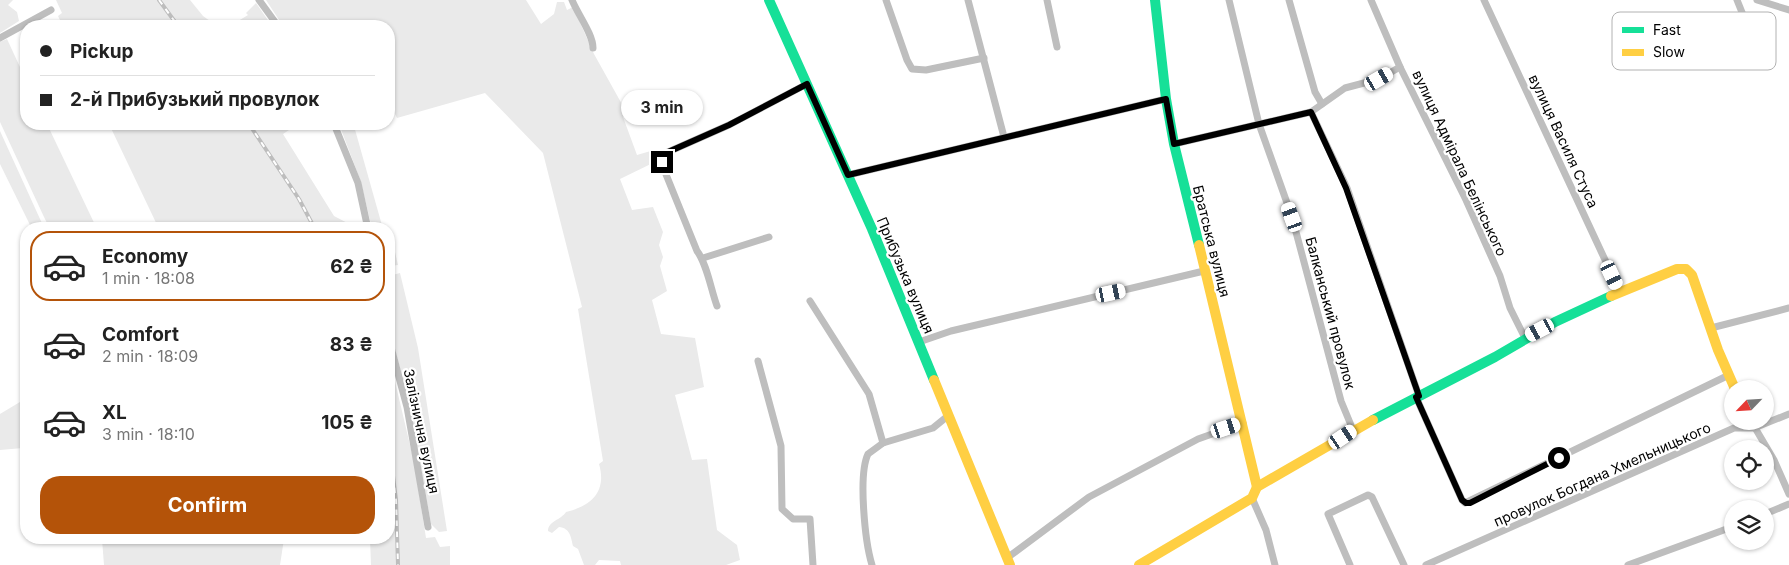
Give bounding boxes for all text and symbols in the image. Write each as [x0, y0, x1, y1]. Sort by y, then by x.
legend [1612, 12, 1776, 70]
text: Fast [1653, 21, 1681, 38]
text: Pickup [70, 40, 133, 63]
text: Slow [1653, 43, 1685, 60]
car [1362, 65, 1395, 93]
street label: вулиця Адмірала Белінського [1409, 67, 1511, 259]
street label: вулиця Василя Стуса [1526, 72, 1602, 210]
text: 2-й Прибузький провулок [70, 88, 319, 111]
callout: 3 min [621, 90, 703, 124]
text: 3 min [640, 97, 684, 117]
route end [651, 151, 673, 173]
street label: Братська вулиця [1190, 183, 1234, 299]
car [1279, 200, 1304, 234]
street label: Прибузька вулиця [874, 214, 938, 336]
street label: Балканський провулок [1302, 235, 1360, 391]
icon: car [42, 244, 87, 289]
text: Economy [102, 245, 188, 268]
text: 62 ₴ [330, 255, 373, 278]
car [1598, 258, 1625, 292]
text: 1 min · 18:08 [102, 268, 195, 288]
car [1094, 283, 1127, 303]
car [1523, 316, 1556, 344]
icon: car [42, 322, 87, 367]
text: Comfort [102, 323, 179, 346]
text: 83 ₴ [330, 333, 373, 356]
text: 2 min · 18:09 [102, 346, 198, 366]
street label: Залізнична вулиця [400, 367, 444, 495]
north arrow [1724, 380, 1774, 430]
map controls [1724, 380, 1774, 550]
icon: car [42, 400, 87, 445]
text: XL [102, 401, 127, 424]
text: 105 ₴ [321, 411, 373, 434]
car [1209, 416, 1242, 440]
street label: провулок Богдана Хмельницького [1491, 418, 1713, 530]
car [1326, 422, 1359, 452]
text: 3 min · 18:10 [102, 424, 195, 444]
button: locate [1724, 440, 1774, 490]
route start [1548, 447, 1570, 469]
button: Confirm [40, 476, 375, 534]
button: layers [1724, 500, 1774, 550]

